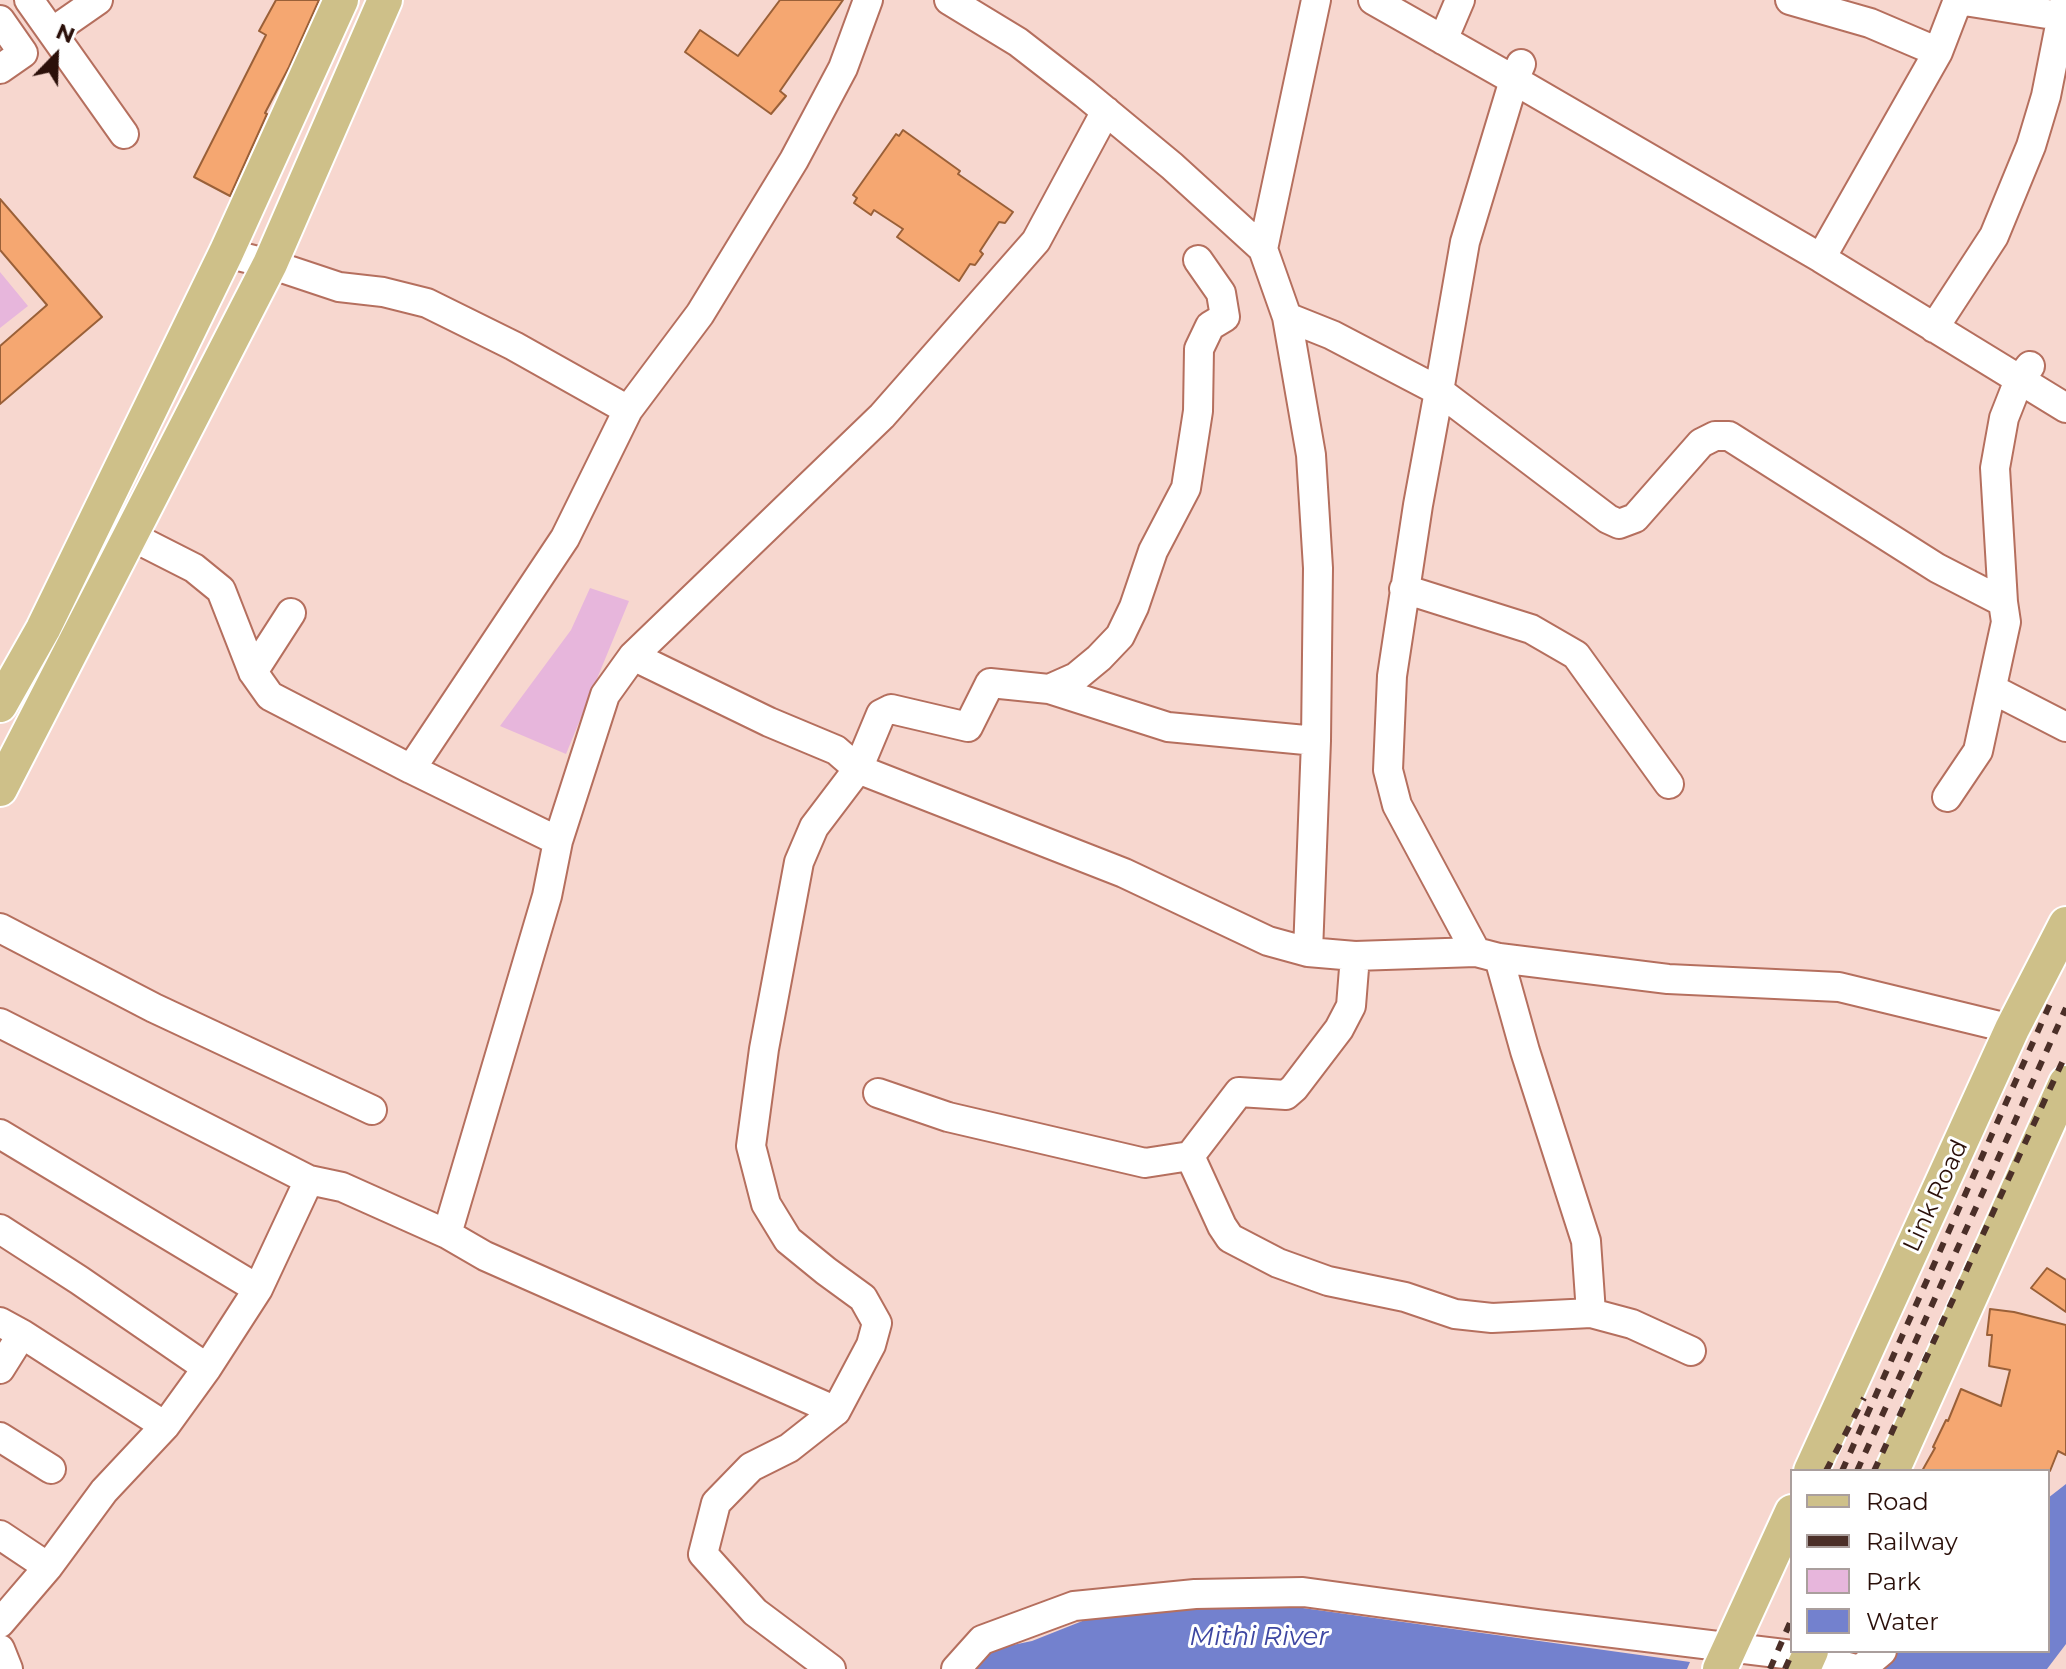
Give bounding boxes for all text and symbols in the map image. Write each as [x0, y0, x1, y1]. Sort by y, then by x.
north arrow [16, 16, 96, 96]
text: N [52, 18, 79, 49]
street label: Link Road [1898, 1135, 1974, 1257]
legend [1790, 1469, 2050, 1653]
text: Road [1866, 1487, 1929, 1516]
text: Railway [1866, 1527, 1958, 1556]
text: Park [1866, 1567, 1921, 1596]
text: Water [1866, 1607, 1939, 1636]
water label: Mithi River [1189, 1621, 1329, 1653]

